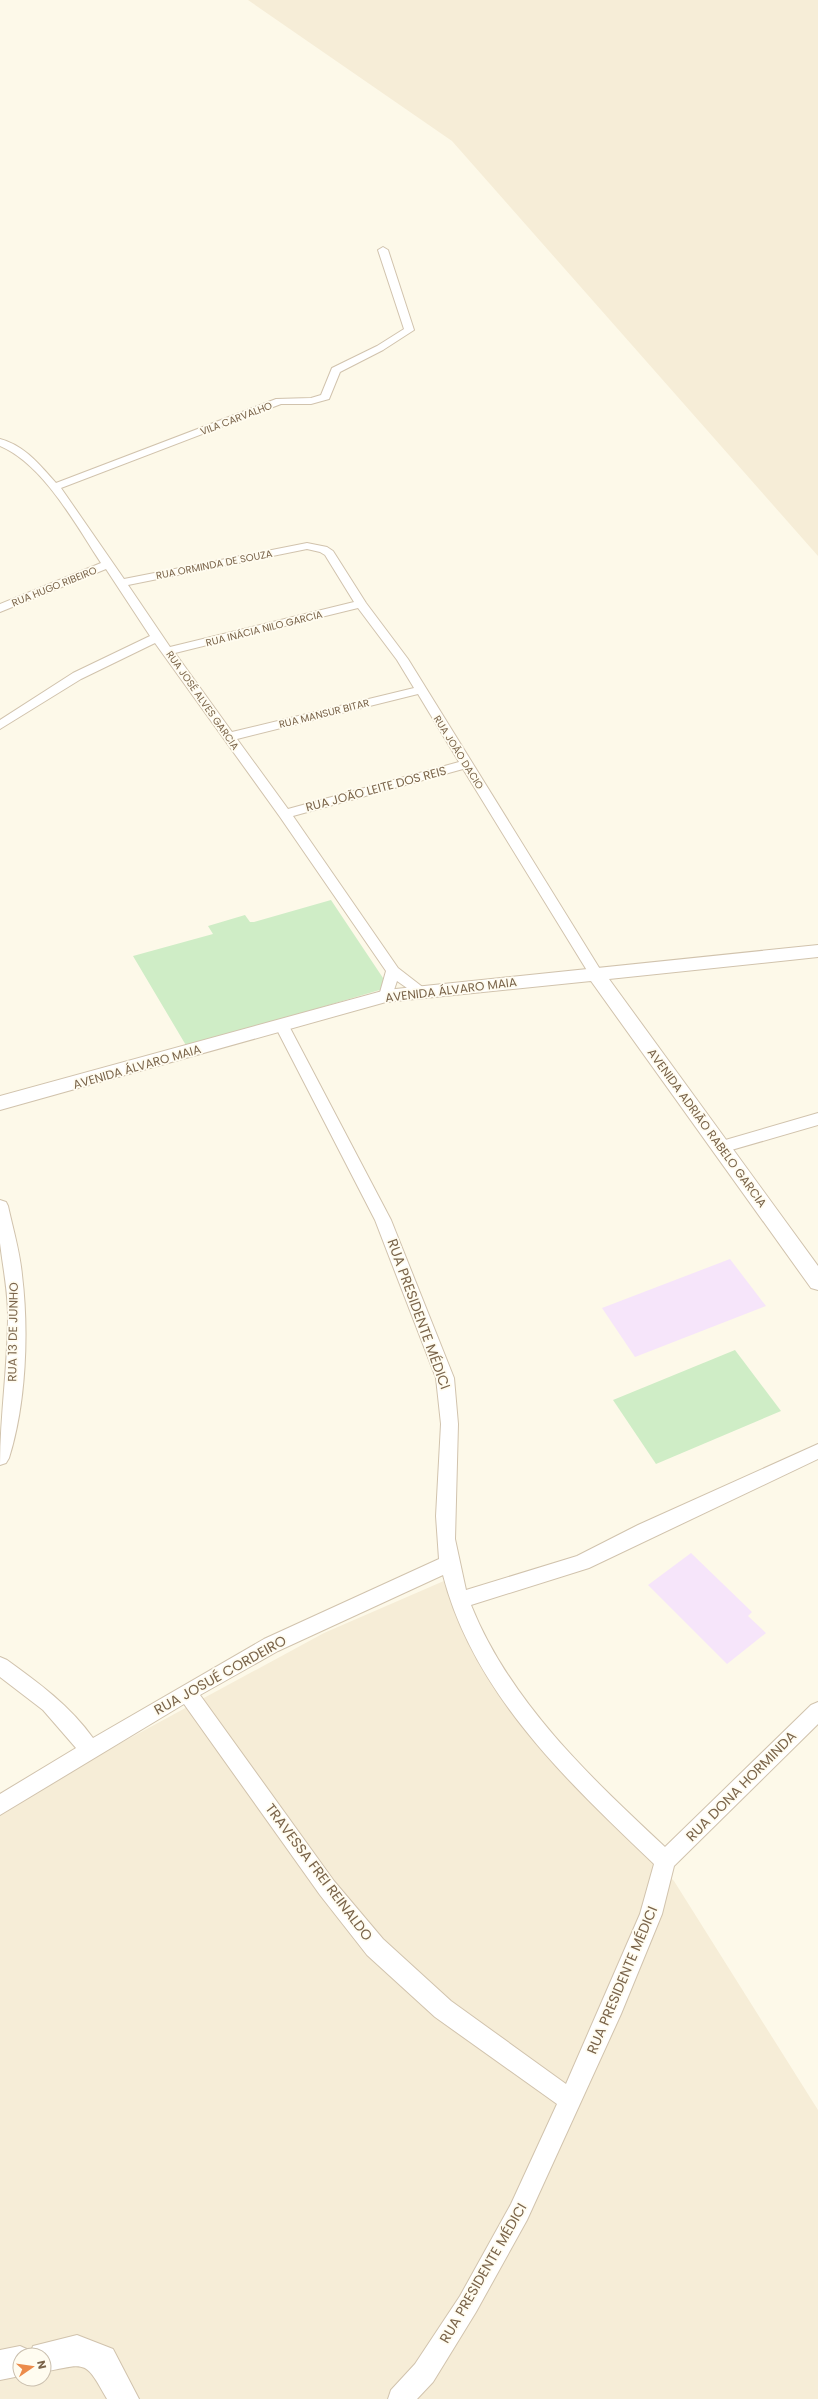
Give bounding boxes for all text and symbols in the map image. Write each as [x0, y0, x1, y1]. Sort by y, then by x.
street label: VILA CARVALHO [198, 398, 275, 439]
street label: RUA ORMINDA DE SOUZA [155, 546, 274, 583]
street label: RUA HUGO RIBEIRO [9, 563, 99, 610]
street label: RUA INÁCIA NILO GARCIA [204, 607, 324, 650]
street label: RUA JOSÉ ALVES GARCIA [163, 648, 243, 753]
street label: RUA MANSUR BITAR [277, 695, 371, 732]
street label: RUA JOÃO DACIO [430, 712, 487, 792]
street label: RUA JOÃO LEITE DOS REIS [304, 762, 448, 815]
street label: AVENIDA ÁLVARO MAIA [384, 973, 518, 1006]
street label: AVENIDA ÁLVARO MAIA [71, 1040, 203, 1093]
street label: AVENIDA ADRIÃO RABELO GARCIA [644, 1045, 771, 1211]
street label: RUA PRESIDENTE MÉDICI [382, 1236, 456, 1392]
street label: RUA 13 DE JUNHO [3, 1282, 22, 1382]
street label: RUA JOSUÉ CORDEIRO [150, 1630, 290, 1720]
street label: RUA DONA HORMINDA [681, 1726, 801, 1846]
street label: TRAVESSA FREI REINALDO [261, 1799, 377, 1945]
street label: RUA PRESIDENTE MÉDICI [582, 1903, 662, 2057]
street label: RUA PRESIDENTE MÉDICI [435, 2199, 531, 2347]
north arrow [12, 2347, 52, 2387]
text: N [33, 2359, 50, 2371]

